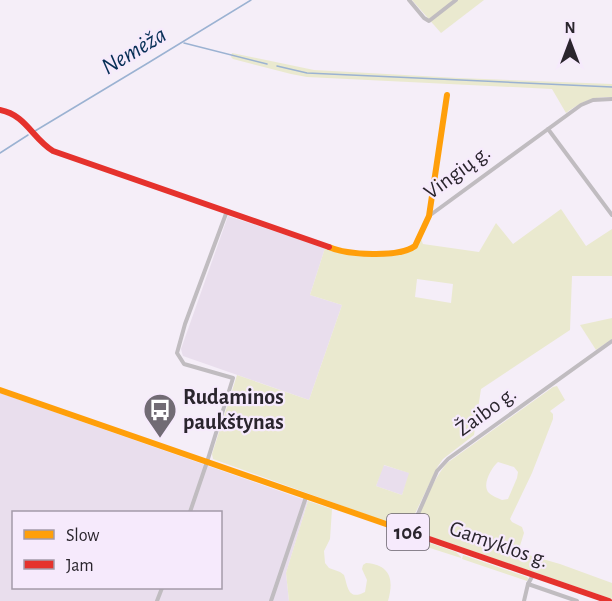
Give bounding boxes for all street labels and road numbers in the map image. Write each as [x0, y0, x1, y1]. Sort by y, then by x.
street label: Vingių g. [420, 141, 494, 203]
street label: Žaibo g. [451, 381, 520, 440]
road number: 106 [387, 514, 429, 550]
street label: Gamyklos g. [447, 517, 551, 571]

